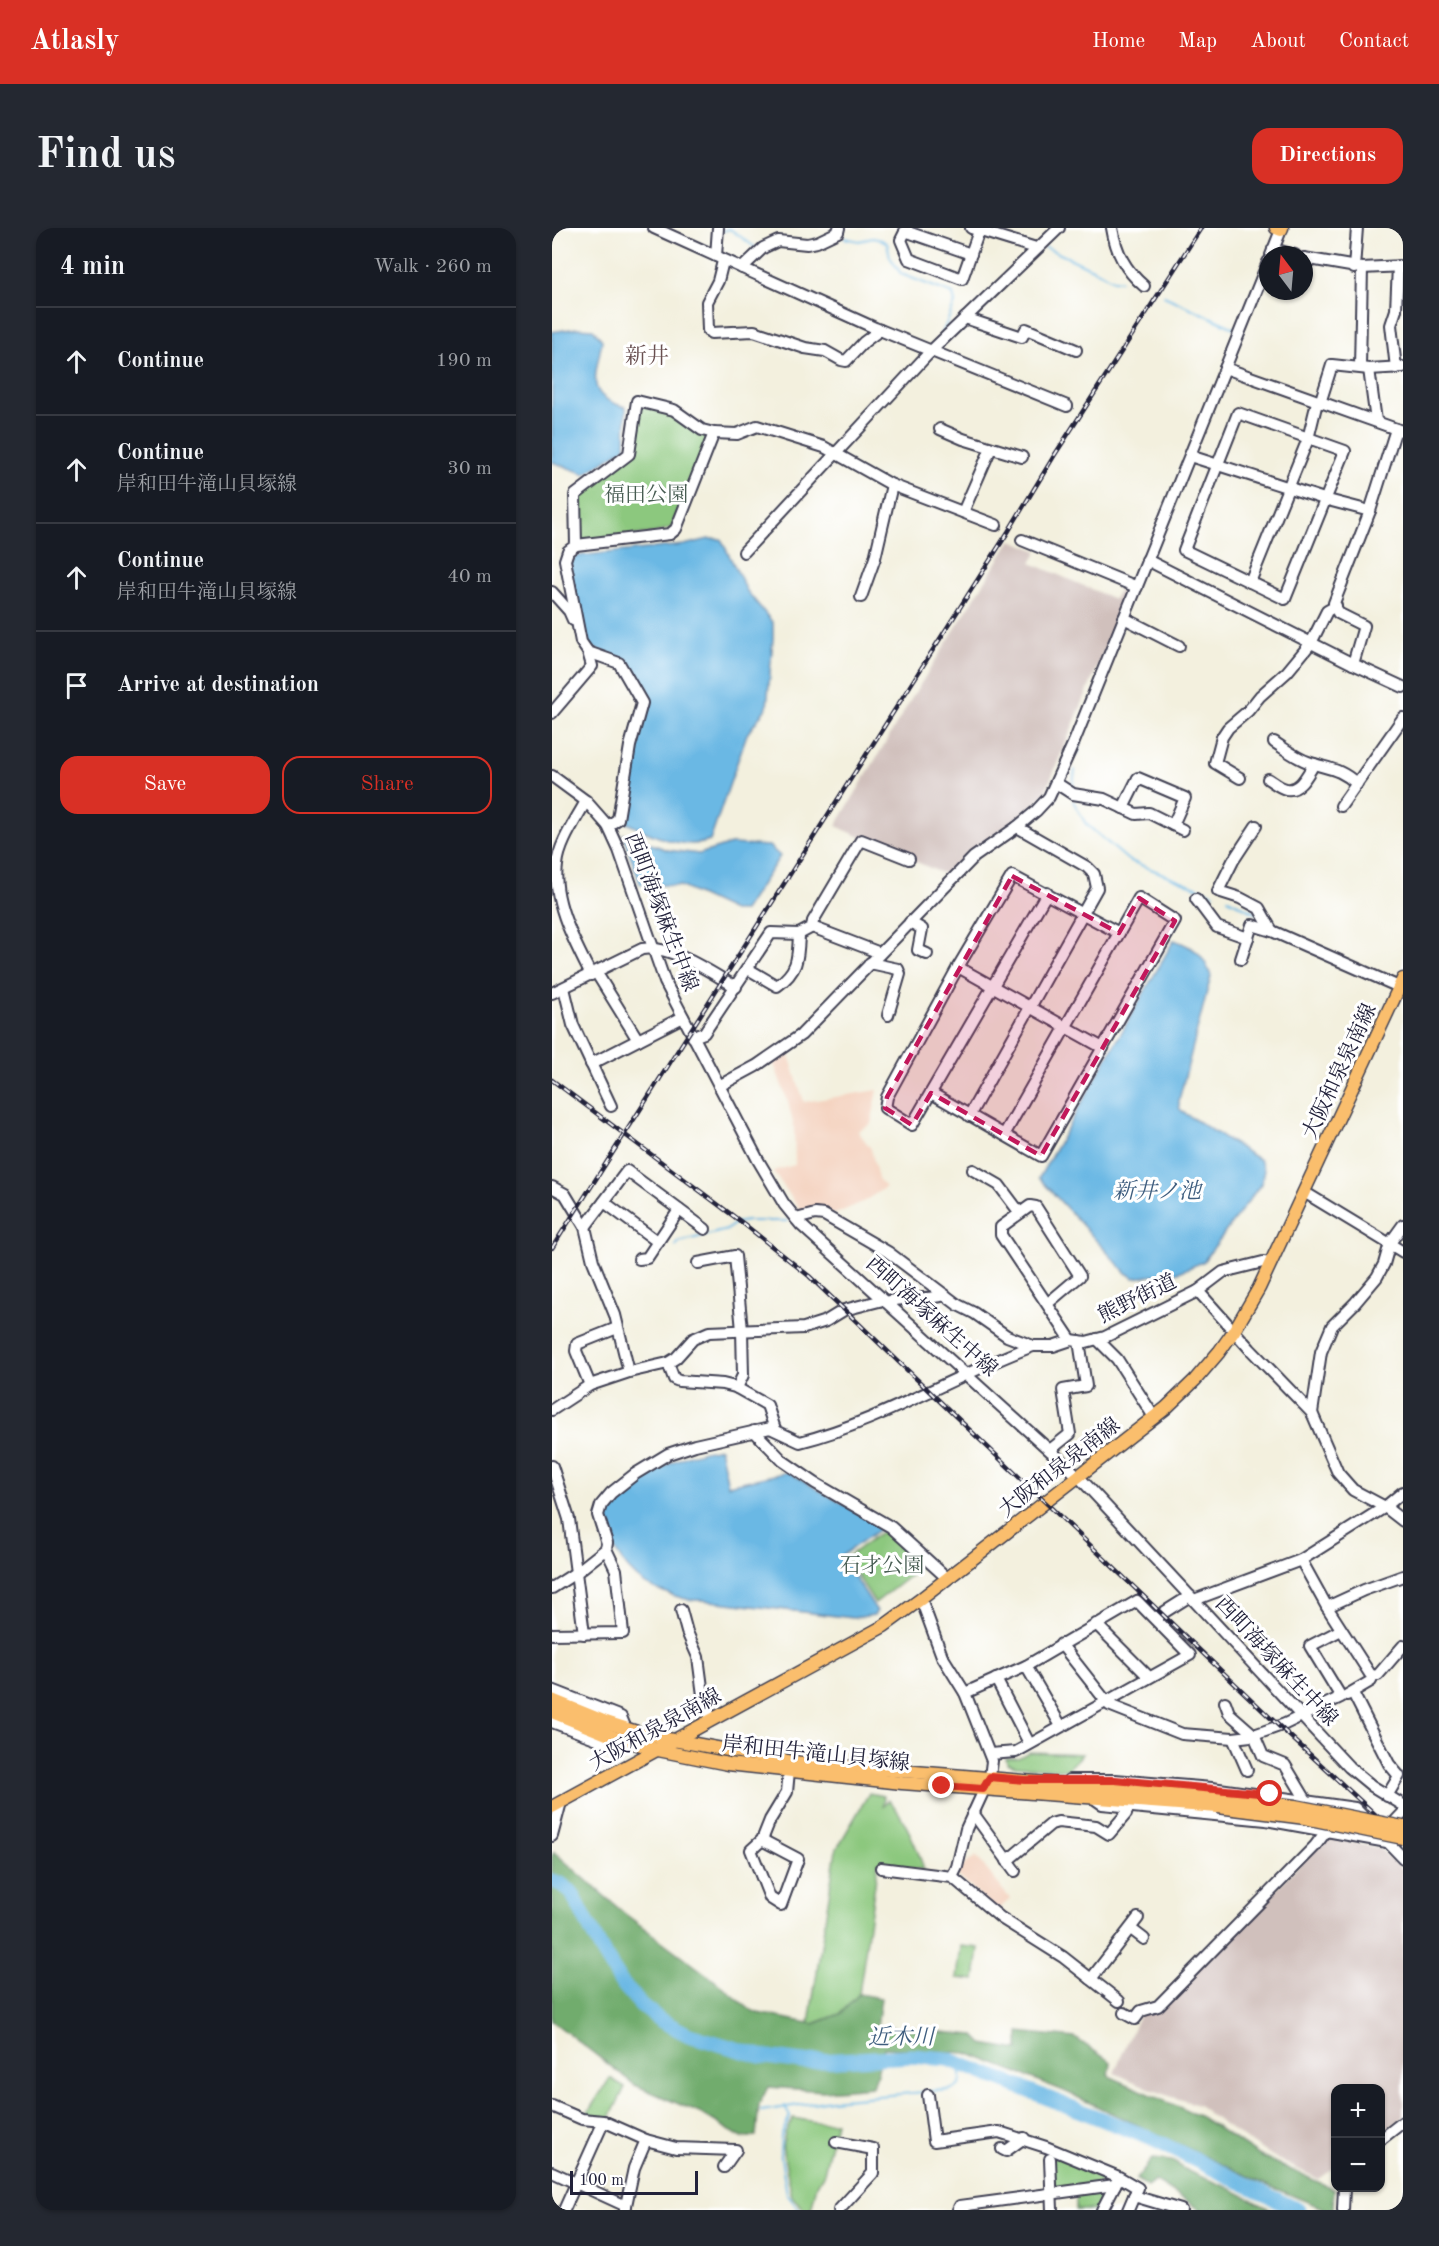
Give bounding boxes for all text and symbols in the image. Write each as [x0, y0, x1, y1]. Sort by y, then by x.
text: Atlasly [30, 28, 120, 56]
text: Home [1092, 31, 1145, 52]
text: Map [1178, 31, 1217, 52]
text: About [1250, 31, 1306, 52]
text: Contact [1339, 31, 1409, 52]
button: Directions [1252, 128, 1403, 184]
text: Find us [36, 135, 175, 177]
north arrow [1259, 246, 1313, 300]
text: 4 min [60, 254, 125, 280]
text: Walk · 260 m [373, 257, 492, 277]
district label: 新井 [625, 344, 669, 368]
icon: ahead [60, 345, 93, 378]
text: Continue [117, 350, 204, 372]
text: 190 m [436, 351, 492, 371]
text: Continue [117, 442, 204, 464]
icon: ahead [60, 453, 93, 486]
text: 30 m [447, 459, 492, 479]
text: 岸和田牛滝山貝塚線 [117, 475, 297, 495]
park label: 福田公園 [604, 483, 688, 506]
text: Continue [117, 550, 204, 572]
icon: ahead [60, 561, 93, 594]
text: 40 m [447, 567, 492, 587]
text: 岸和田牛滝山貝塚線 [117, 583, 297, 603]
icon: arrive [60, 669, 93, 702]
text: Arrive at destination [117, 674, 319, 696]
button: Save [60, 756, 270, 814]
button: Share [282, 756, 492, 814]
street label: 西町海塚麻生中線 [621, 830, 702, 995]
street label: 大阪和泉泉南線 [1298, 1000, 1381, 1143]
water label: 新井ノ池 [1113, 1179, 1204, 1203]
street label: 西町海塚麻生中線 [862, 1252, 1002, 1381]
street label: 熊野街道 [1094, 1270, 1180, 1327]
street label: 大阪和泉泉南線 [994, 1413, 1124, 1522]
park label: 石才公園 [840, 1554, 924, 1577]
street label: 西町海塚麻生中線 [1211, 1592, 1342, 1731]
street label: 大阪和泉泉南線 [585, 1684, 725, 1775]
street label: 岸和田牛滝山貝塚線 [721, 1732, 911, 1775]
route end [928, 1772, 954, 1798]
route start [1256, 1780, 1282, 1806]
water label: 近木川 [868, 2025, 936, 2049]
map controls [1331, 2084, 1385, 2192]
button: + [1331, 2084, 1385, 2138]
button: − [1331, 2138, 1385, 2192]
scale bar [570, 2168, 698, 2196]
text: 100 m [579, 2173, 624, 2189]

